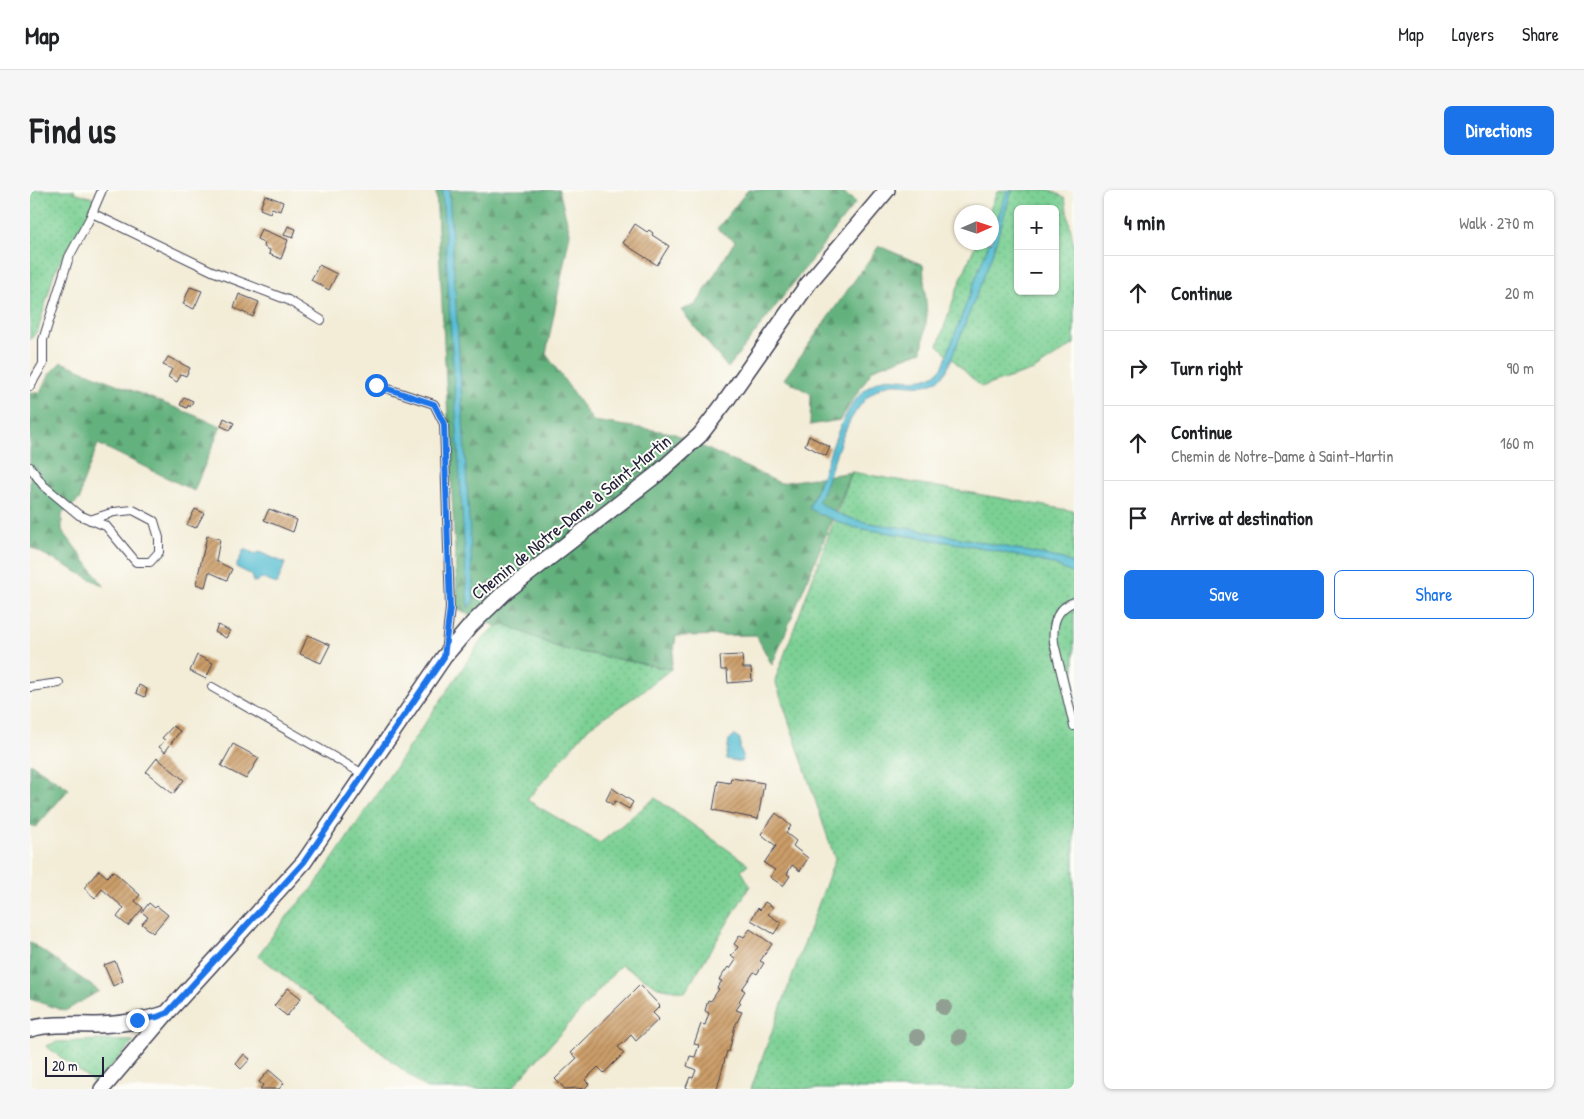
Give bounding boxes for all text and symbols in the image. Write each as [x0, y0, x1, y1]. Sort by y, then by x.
text: Map [25, 19, 59, 51]
text: Map [1398, 22, 1424, 47]
text: Layers [1452, 22, 1494, 47]
text: Share [1522, 22, 1559, 47]
button: Directions [1444, 106, 1554, 155]
text: Find us [30, 107, 116, 154]
north arrow [954, 205, 999, 250]
map controls [1014, 205, 1059, 295]
button: + [1014, 205, 1059, 250]
text: 4 min [1124, 208, 1165, 237]
text: Walk · 270 m [1459, 212, 1534, 234]
button: − [1014, 250, 1059, 295]
icon: ahead [1124, 279, 1152, 307]
text: Continue [1171, 280, 1232, 306]
text: 20 m [1505, 282, 1534, 304]
icon: right [1124, 354, 1152, 382]
text: Turn right [1171, 355, 1242, 381]
text: 90 m [1506, 357, 1534, 379]
route start [365, 374, 388, 397]
text: Continue [1171, 419, 1232, 445]
street label: Chemin de Notre-Dame à Saint-Martin [466, 429, 676, 605]
icon: ahead [1124, 429, 1152, 457]
text: 160 m [1500, 432, 1534, 454]
text: Chemin de Notre-Dame à Saint-Martin [1171, 445, 1393, 467]
icon: arrive [1124, 504, 1152, 532]
text: Arrive at destination [1171, 505, 1313, 531]
button: Save [1124, 570, 1324, 619]
button: Share [1334, 570, 1534, 619]
route end [126, 1009, 149, 1032]
scale bar [45, 1054, 104, 1077]
text: 20 m [52, 1056, 78, 1075]

